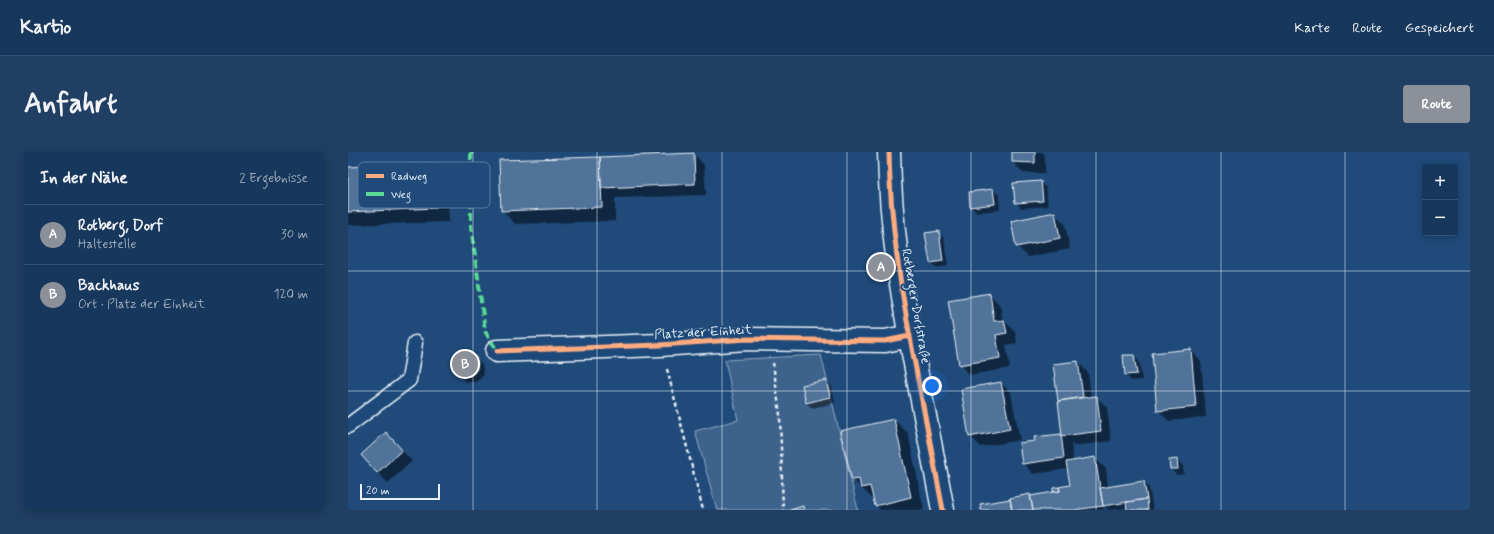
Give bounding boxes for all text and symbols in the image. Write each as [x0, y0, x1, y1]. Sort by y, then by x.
text: Kartio [20, 15, 71, 40]
text: Karte [1294, 19, 1330, 37]
text: Route [1352, 19, 1383, 37]
text: Gespeichert [1405, 19, 1474, 37]
button: Route [1403, 85, 1470, 123]
text: Anfahrt [24, 86, 117, 123]
legend [358, 162, 490, 208]
map controls [1422, 164, 1458, 236]
button: + [1422, 164, 1458, 200]
text: In der Nähe [40, 167, 128, 189]
text: 2 Ergebnisse [239, 170, 308, 187]
text: Radweg [391, 170, 427, 184]
text: Weg [391, 188, 411, 204]
button: − [1422, 200, 1458, 236]
text: Rotberg, Dorf [78, 216, 163, 236]
text: A [49, 226, 57, 243]
text: 30 m [281, 226, 308, 243]
text: Haltestelle [78, 236, 136, 253]
street label: Rotberger Dorfstraße [895, 247, 934, 365]
pin: A [868, 252, 894, 282]
text: Backhaus [78, 276, 140, 296]
text: B [49, 286, 57, 303]
text: 120 m [274, 286, 308, 303]
text: Ort · Platz der Einheit [78, 296, 205, 313]
street label: Platz der Einheit [654, 321, 753, 344]
pin: B [452, 349, 478, 379]
your location [922, 376, 942, 396]
scale bar [360, 482, 440, 501]
text: 20 m [366, 484, 389, 498]

